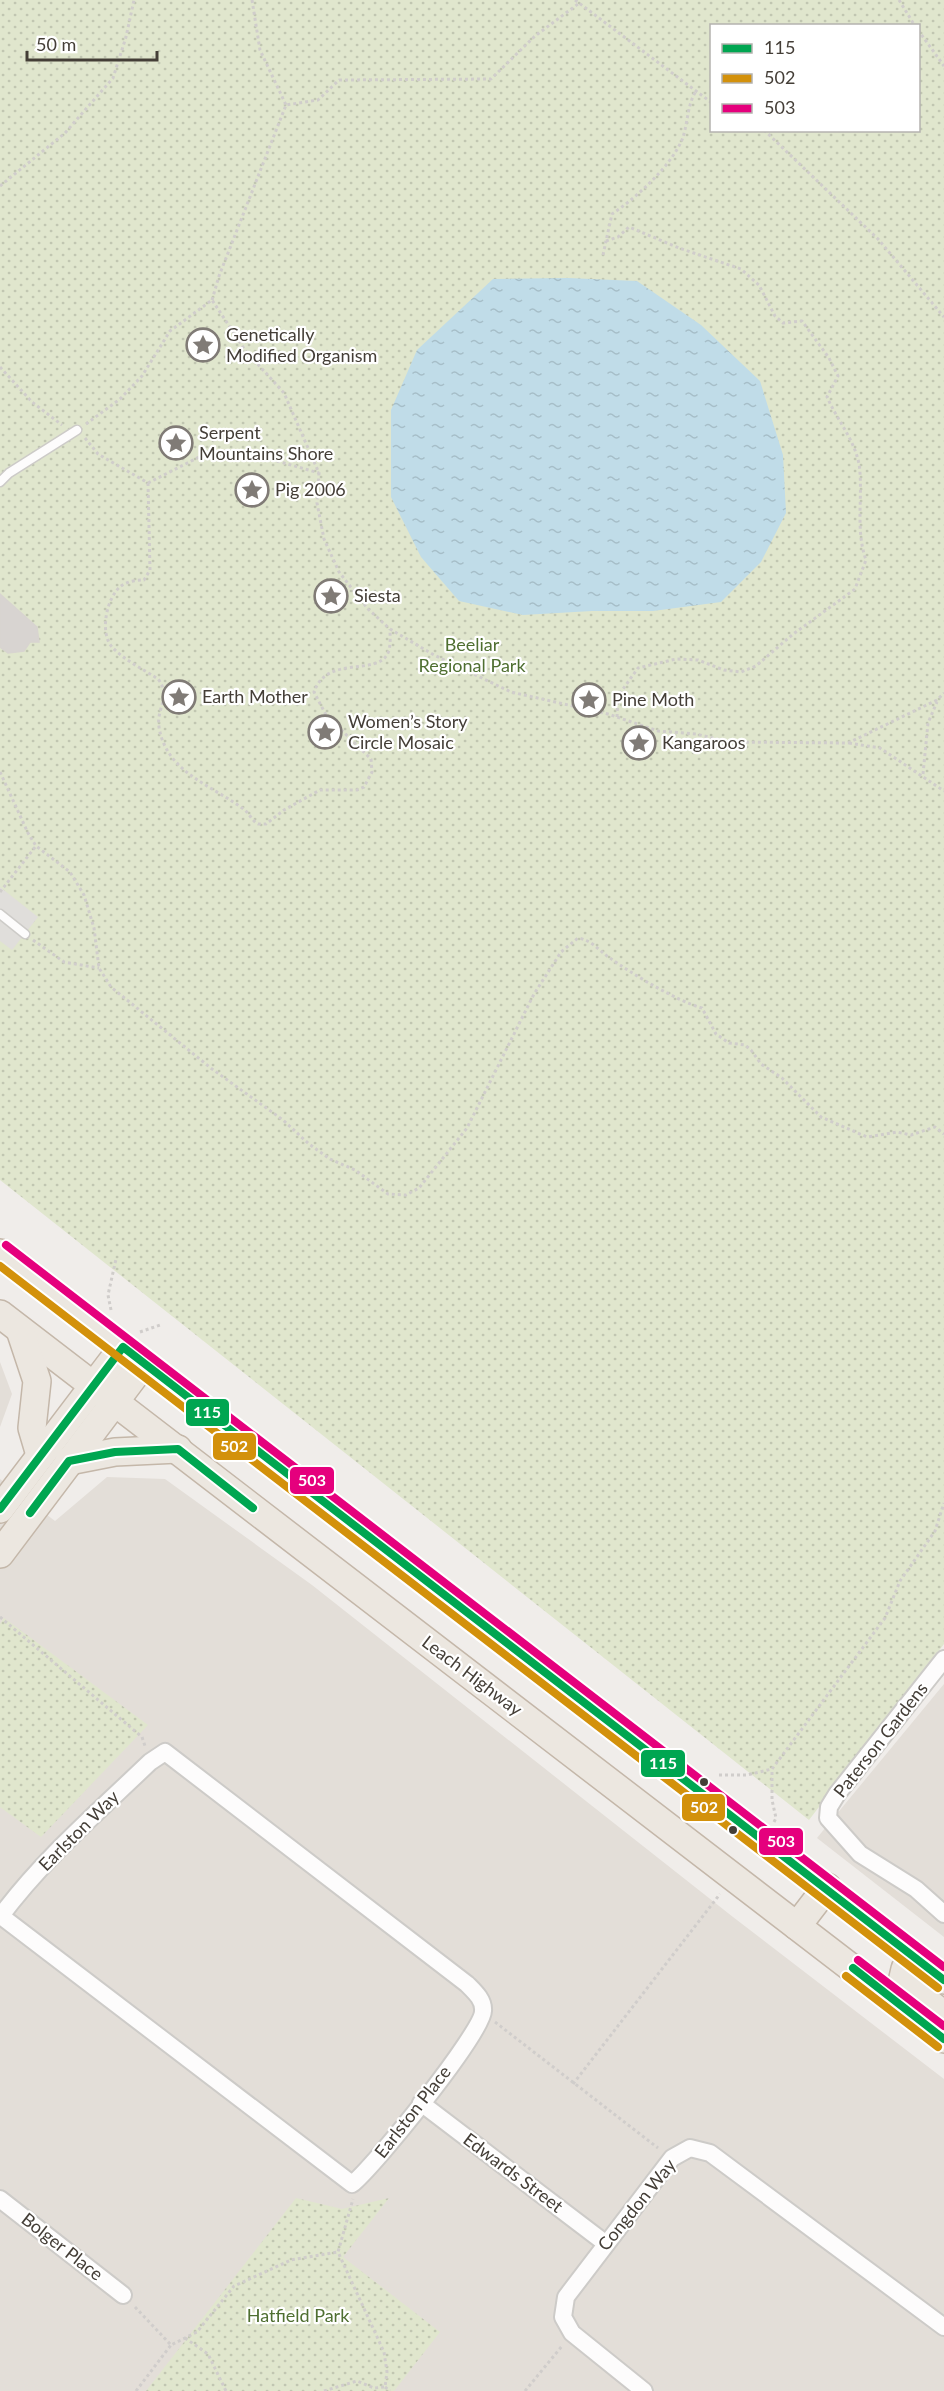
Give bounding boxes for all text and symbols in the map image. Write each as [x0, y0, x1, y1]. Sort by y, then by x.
scale bar [27, 24, 158, 62]
legend [710, 24, 920, 132]
text: 50 m [36, 33, 76, 55]
text: 115 [764, 36, 795, 58]
text: 502 [764, 66, 795, 88]
text: 503 [764, 96, 795, 118]
place label: Genetically Modified Organism [226, 323, 377, 366]
place icon: Genetically Modified Organism [185, 327, 221, 363]
place label: Serpent Mountains Shore [199, 421, 333, 464]
place icon: Serpent Mountains Shore [158, 425, 194, 461]
place icon: Pig 2006 [234, 472, 270, 508]
place label: Pig 2006 [275, 478, 346, 500]
place icon: Siesta [313, 578, 349, 614]
place label: Siesta [354, 584, 401, 606]
park label: Beeliar Regional Park [418, 633, 526, 676]
place icon: Earth Mother [161, 679, 197, 715]
place icon: Pine Moth [571, 682, 607, 718]
place label: Earth Mother [202, 685, 308, 707]
place label: Pine Moth [612, 688, 694, 710]
place label: Women’s Story Circle Mosaic [348, 710, 468, 753]
place icon: Women’s Story Circle Mosaic [307, 714, 343, 750]
place icon: Kangaroos [621, 725, 657, 761]
place label: Kangaroos [662, 731, 746, 753]
line badge: 115 [185, 1398, 230, 1427]
text: 115 [193, 1402, 221, 1421]
line badge: 502 [212, 1432, 257, 1461]
text: 502 [220, 1436, 248, 1455]
line badge: 503 [289, 1466, 335, 1495]
text: 503 [298, 1470, 326, 1489]
street label: Leach Highway [418, 1630, 528, 1720]
street label: Paterson Gardens [828, 1677, 932, 1801]
line badge: 115 [640, 1749, 686, 1778]
text: 115 [649, 1753, 677, 1772]
unlabelled marker [698, 1776, 710, 1788]
street label: Earlston Way [34, 1785, 124, 1875]
line badge: 502 [681, 1793, 726, 1822]
text: 502 [690, 1797, 718, 1816]
unlabelled marker [727, 1824, 739, 1836]
line badge: 503 [758, 1827, 804, 1856]
text: 503 [767, 1831, 795, 1850]
street label: Earlston Place [369, 2061, 455, 2162]
street label: Edwards Street [459, 2128, 568, 2217]
street label: Congdon Way [593, 2154, 680, 2255]
street label: Bolger Place [17, 2208, 108, 2285]
park label: Hatfield Park [247, 2304, 350, 2326]

